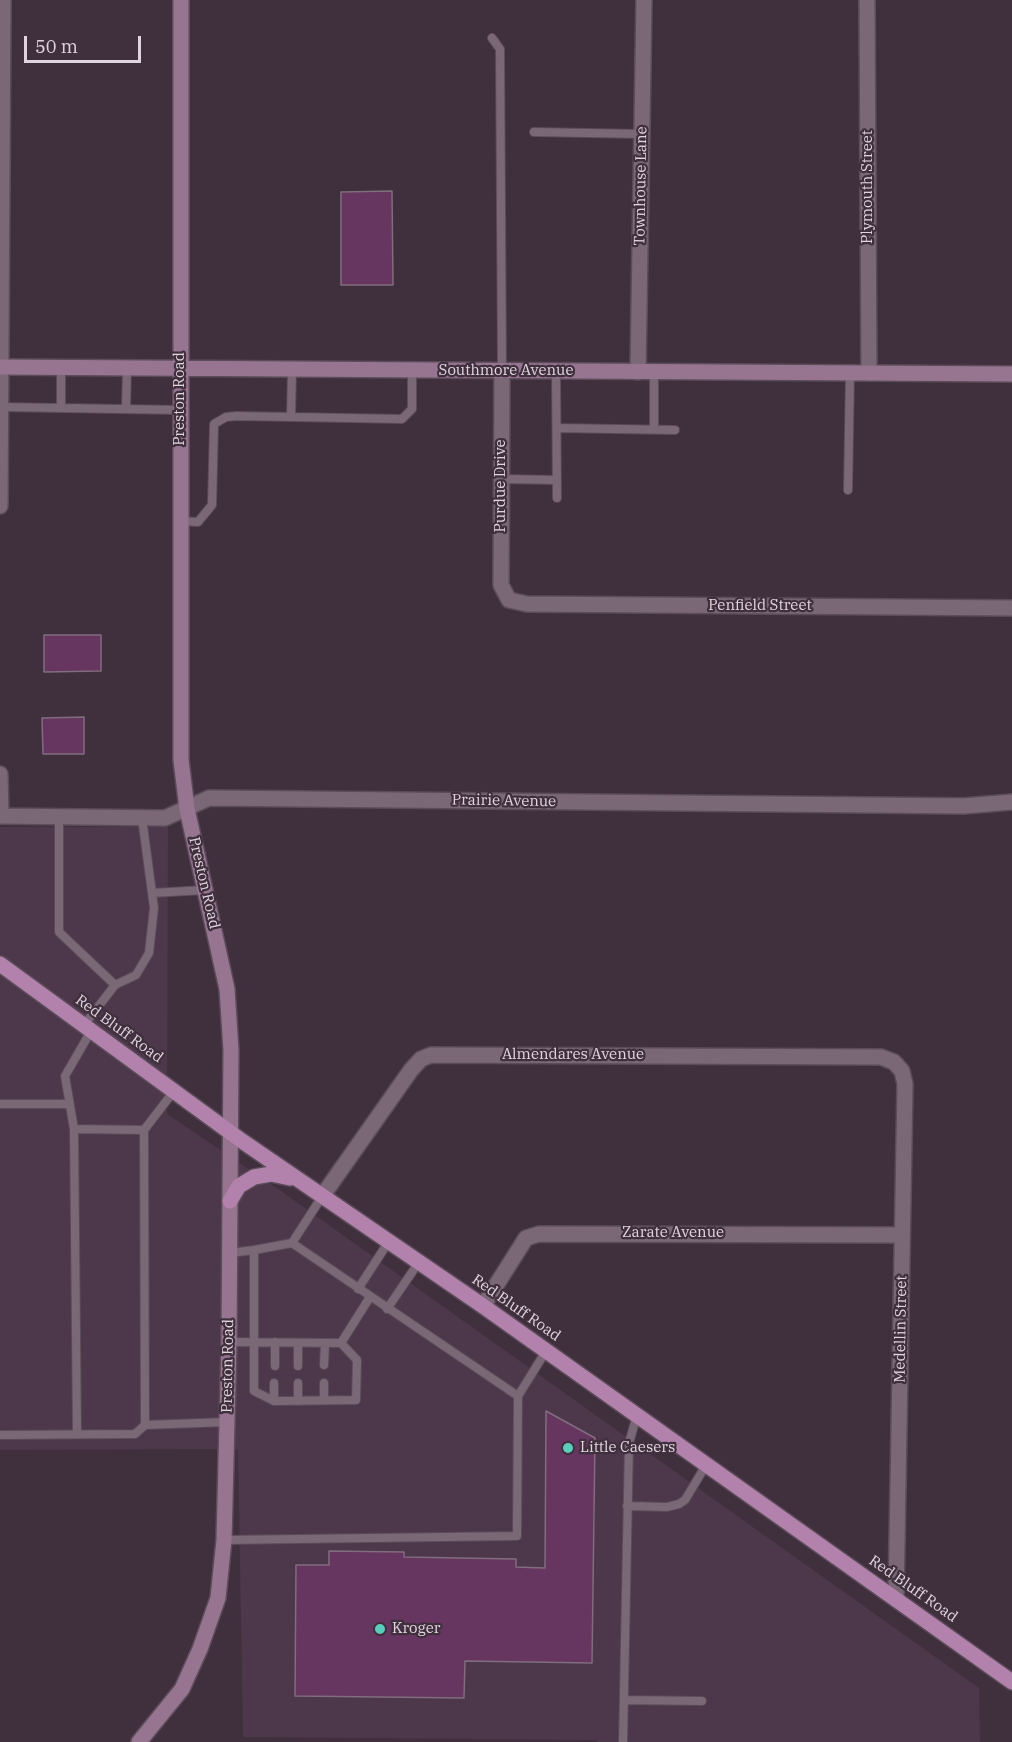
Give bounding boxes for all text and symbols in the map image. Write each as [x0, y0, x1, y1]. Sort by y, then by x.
scale bar [27, 24, 144, 62]
text: 50 m [35, 35, 78, 58]
street label: Townhouse Lane [631, 126, 651, 246]
street label: Plymouth Street [859, 130, 877, 244]
street label: Preston Road [171, 352, 189, 446]
street label: Southmore Avenue [439, 362, 573, 380]
street label: Purdue Drive [492, 439, 510, 533]
street label: Penfield Street [708, 597, 812, 615]
street label: Prairie Avenue [452, 791, 556, 811]
street label: Preston Road [185, 835, 223, 931]
street label: Red Bluff Road [72, 991, 166, 1067]
street label: Almendares Avenue [502, 1046, 644, 1064]
street label: Zarate Avenue [622, 1224, 724, 1242]
street label: Red Bluff Road [468, 1271, 564, 1345]
street label: Medellin Street [891, 1275, 911, 1383]
street label: Preston Road [218, 1319, 238, 1413]
place label: Little Caesers [580, 1439, 675, 1457]
marker: Little Caesers [561, 1441, 575, 1455]
street label: Red Bluff Road [865, 1552, 961, 1626]
place label: Kroger [392, 1620, 440, 1638]
marker: Kroger [373, 1622, 387, 1636]

